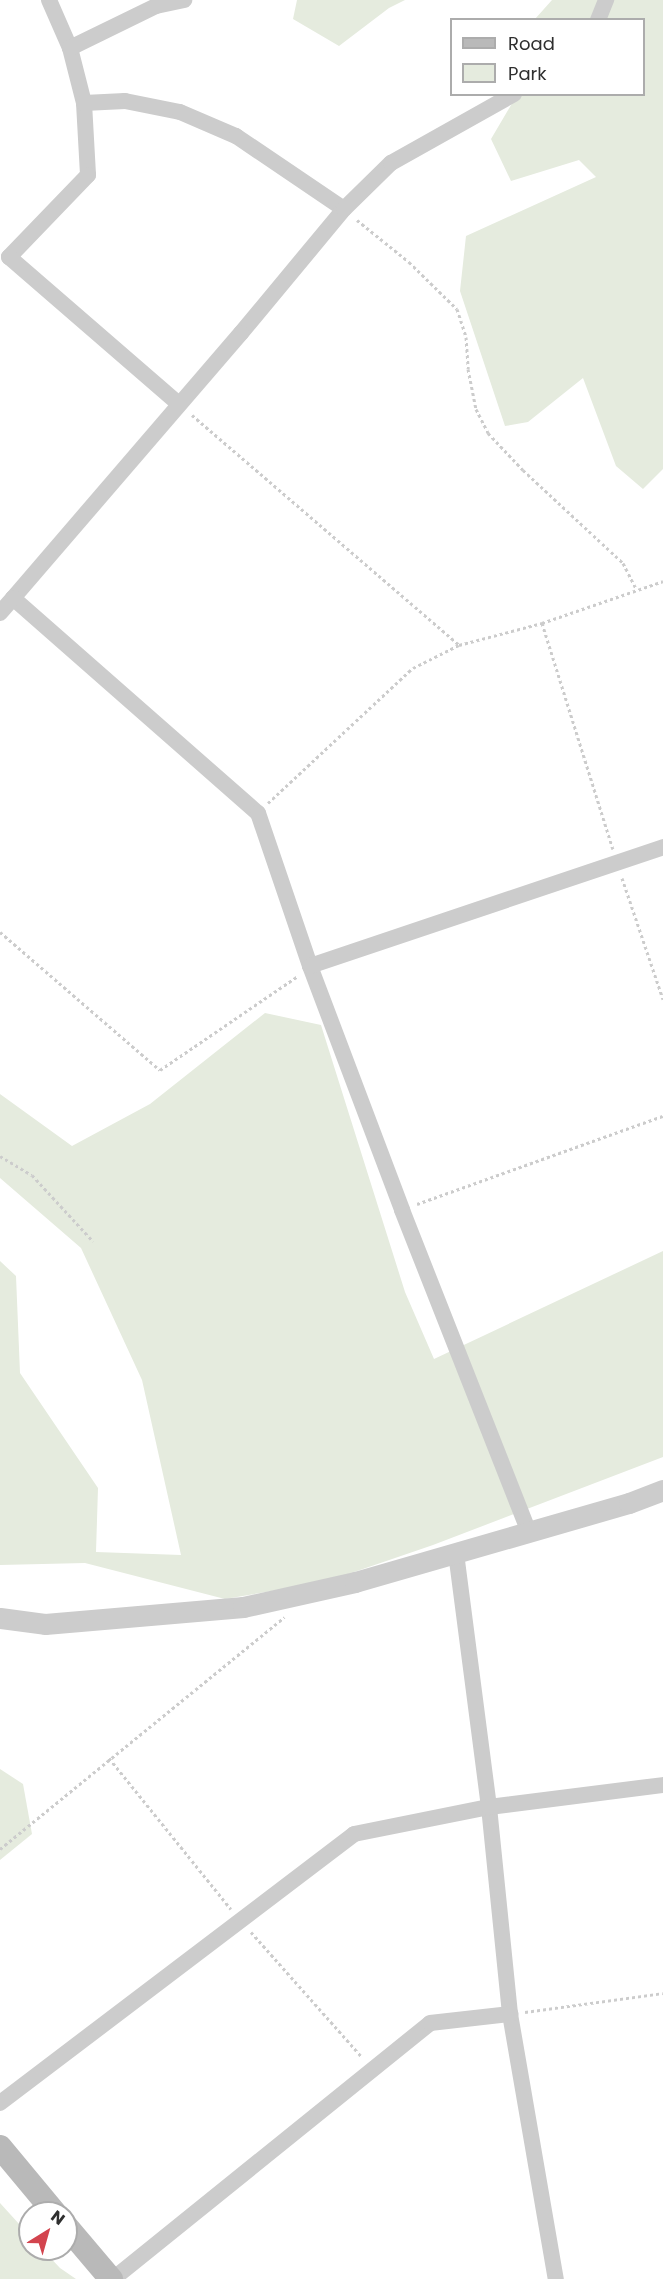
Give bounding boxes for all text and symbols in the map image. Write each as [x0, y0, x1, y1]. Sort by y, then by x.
legend [450, 18, 645, 96]
text: Road [508, 31, 555, 56]
text: Park [508, 61, 547, 86]
north arrow [18, 2201, 78, 2261]
text: N [46, 2205, 70, 2231]

